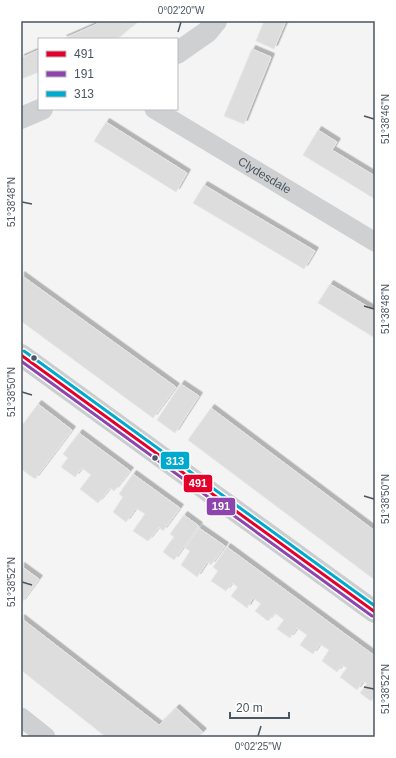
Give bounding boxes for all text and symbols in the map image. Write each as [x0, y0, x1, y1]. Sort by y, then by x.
text: 0°02'20"W [158, 5, 205, 16]
legend [38, 38, 178, 110]
text: 491 [74, 47, 94, 61]
text: 191 [74, 67, 94, 81]
text: 313 [74, 87, 94, 101]
text: 51°38'46"N [380, 94, 391, 144]
street label: Clydesdale [235, 154, 294, 197]
text: 51°38'48"N [6, 177, 17, 227]
text: 51°38'48"N [380, 284, 391, 334]
unlabelled marker [29, 353, 39, 363]
text: 51°38'50"N [6, 367, 17, 417]
line badge: 313 [160, 451, 190, 470]
unlabelled marker [150, 453, 160, 463]
text: 313 [166, 455, 184, 467]
line badge: 491 [183, 474, 213, 493]
text: 51°38'50"N [380, 474, 391, 524]
text: 491 [189, 477, 207, 489]
line badge: 191 [206, 497, 236, 516]
text: 191 [212, 500, 230, 512]
text: 51°38'52"N [6, 557, 17, 607]
text: 51°38'52"N [380, 664, 391, 714]
scale bar [230, 694, 289, 720]
text: 20 m [236, 701, 263, 715]
text: 0°02'25"W [235, 741, 282, 752]

